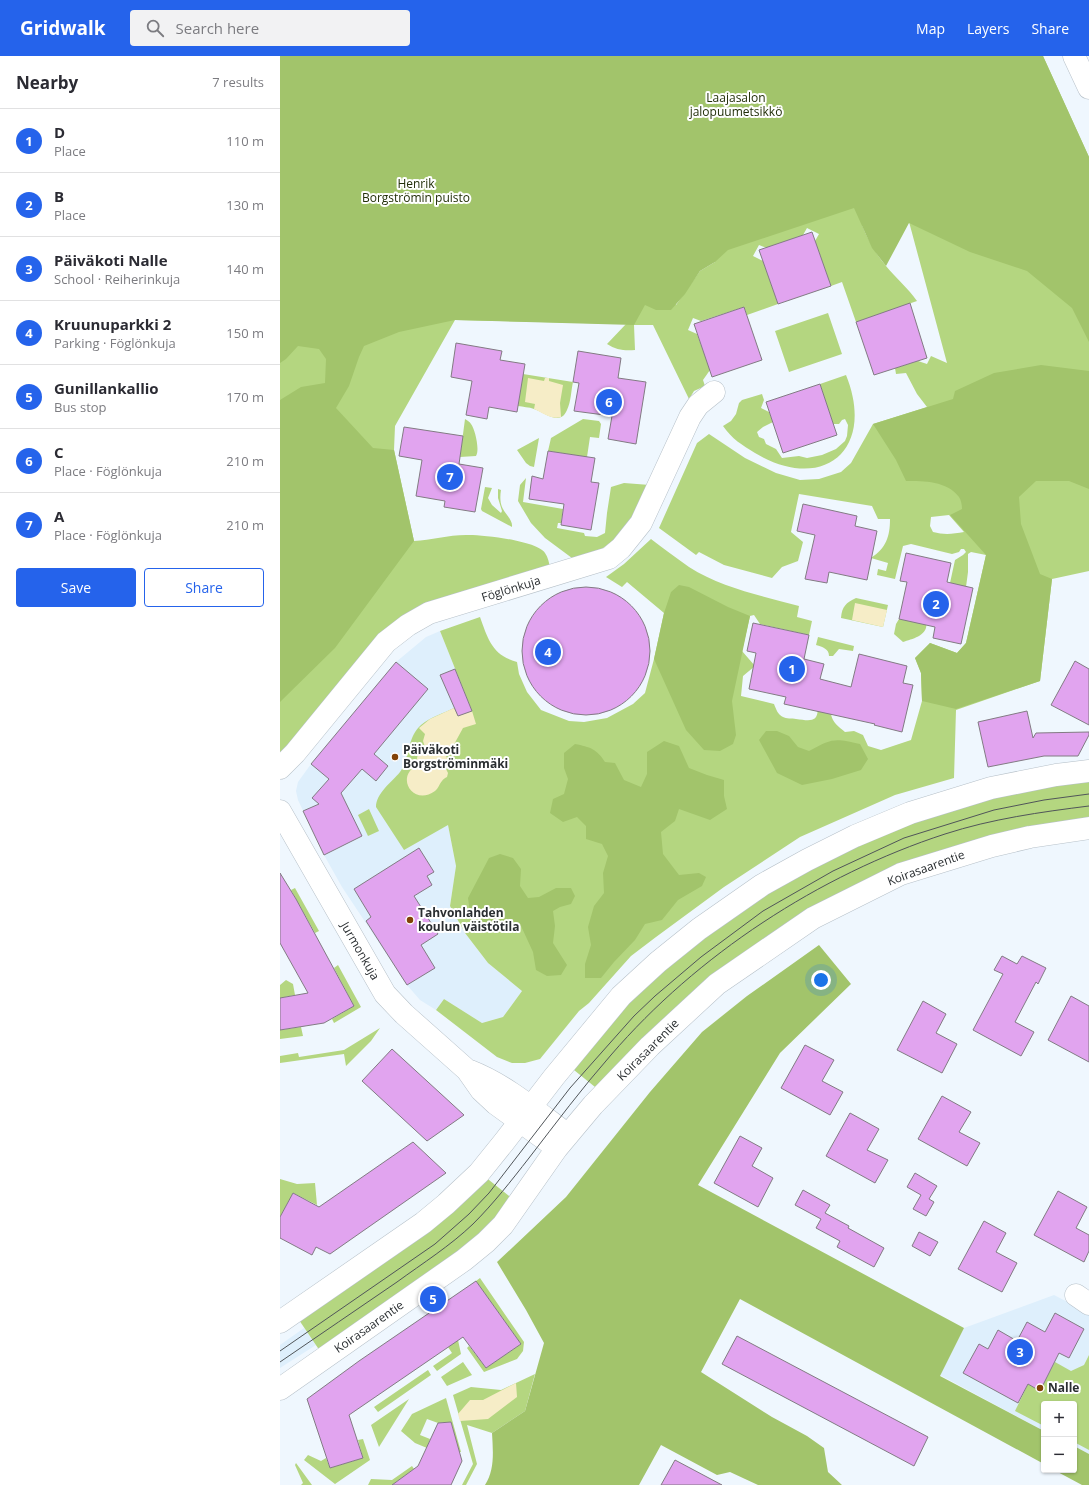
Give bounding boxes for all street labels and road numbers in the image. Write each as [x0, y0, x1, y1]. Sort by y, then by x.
street label: Föglönkuja [479, 571, 542, 606]
street label: Koirasaarentie [885, 846, 967, 889]
street label: Jurmonkuja [336, 918, 384, 983]
street label: Koirasaarentie [613, 1015, 683, 1084]
street label: Koirasaarentie [331, 1296, 407, 1357]

